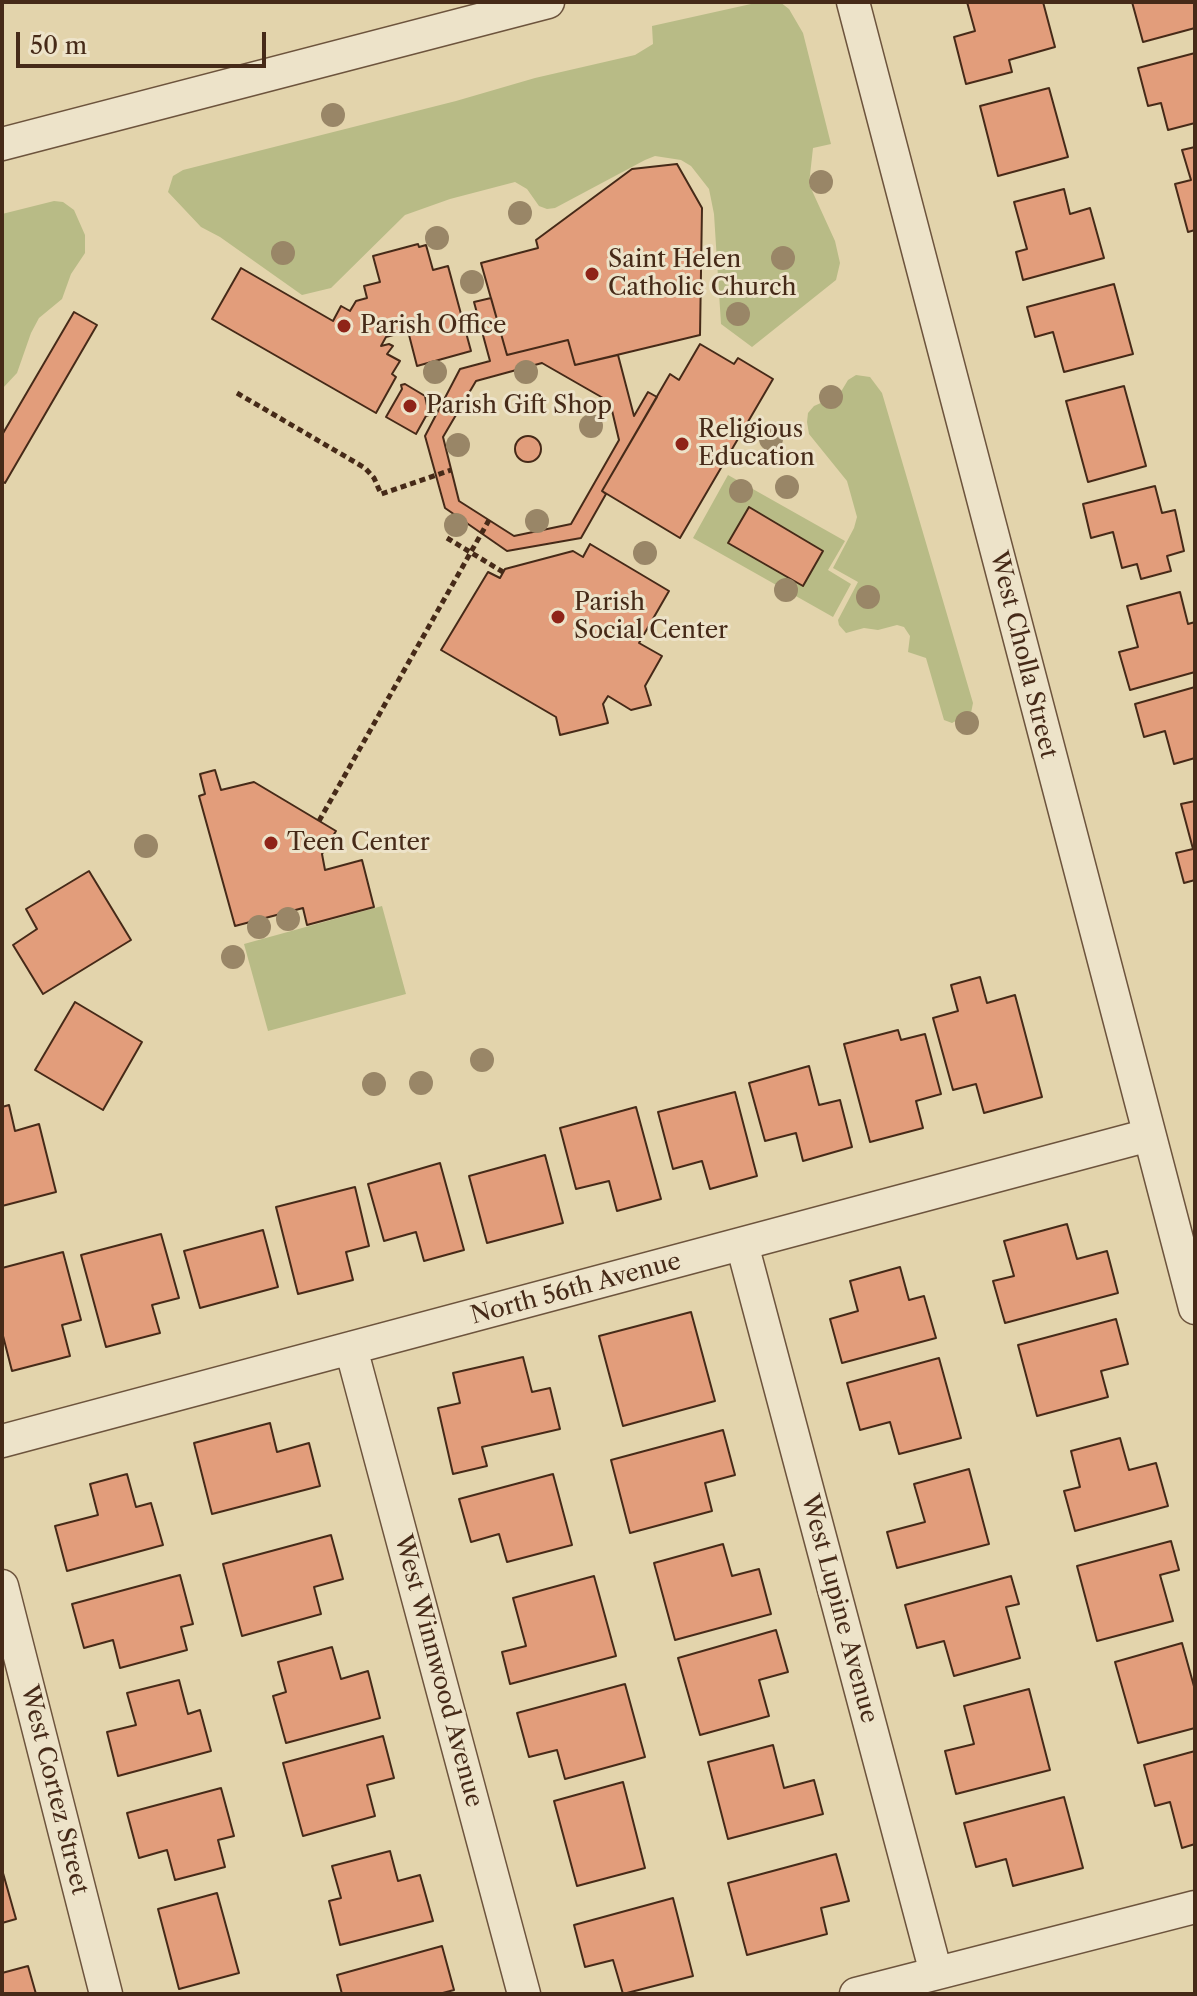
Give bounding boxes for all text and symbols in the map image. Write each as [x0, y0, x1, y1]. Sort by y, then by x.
scale bar [20, 16, 270, 66]
text: 50 m [30, 31, 87, 60]
place label: Saint Helen Catholic Church [608, 246, 797, 302]
marker: Saint Helen Catholic Church [583, 265, 601, 283]
place label: Parish Office [360, 312, 507, 340]
marker: Parish Office [335, 317, 353, 335]
place label: Parish Gift Shop [426, 392, 612, 420]
marker: Parish Gift Shop [401, 397, 419, 415]
place label: Religious Education [698, 416, 815, 472]
marker: Religious Education [673, 435, 691, 453]
street label: West Cholla Street [983, 548, 1063, 762]
place label: Parish Social Center [574, 589, 728, 645]
marker: Parish Social Center [549, 608, 567, 626]
place label: Teen Center [287, 829, 430, 857]
marker: Teen Center [262, 834, 280, 852]
street label: North 56th Avenue [468, 1247, 684, 1331]
street label: West Lupine Avenue [795, 1491, 883, 1727]
street label: West Winnwood Avenue [388, 1532, 488, 1810]
street label: West Cortez Street [14, 1682, 94, 1898]

